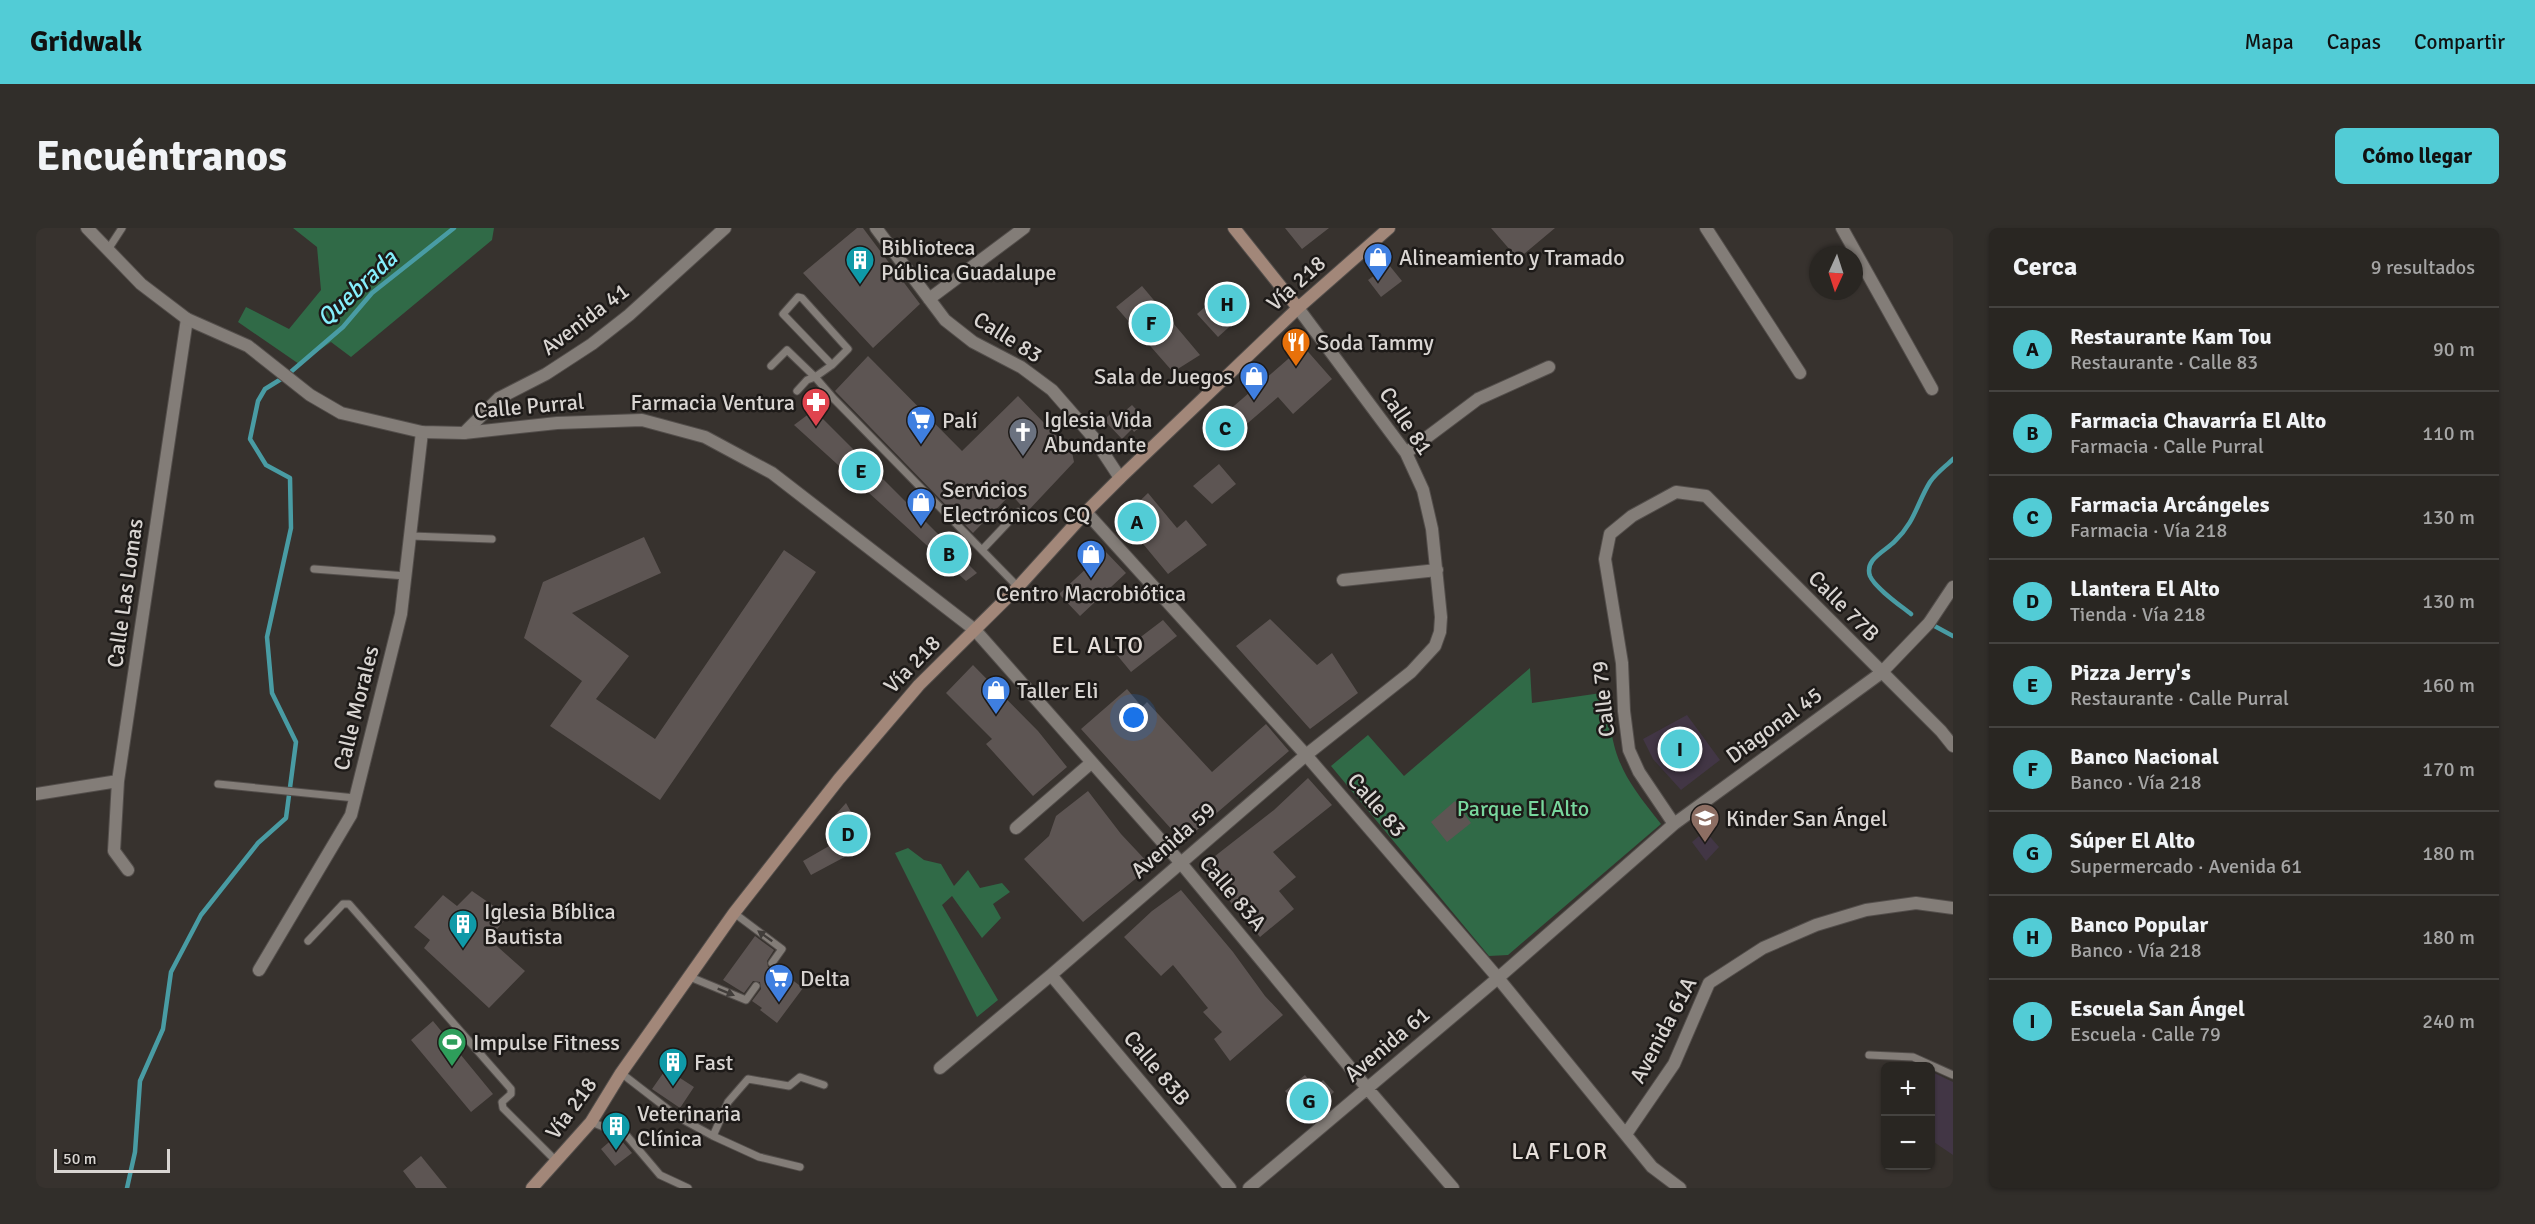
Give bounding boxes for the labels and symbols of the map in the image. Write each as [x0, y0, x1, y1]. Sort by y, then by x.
place label: Biblioteca Pública Guadalupe [881, 234, 1056, 286]
shop icon: Alineamiento y Tramado [1362, 241, 1394, 283]
water label: Quebrada [311, 243, 404, 333]
building icon: Biblioteca Pública Guadalupe [844, 244, 876, 286]
place label: Alineamiento y Tramado [1399, 244, 1625, 271]
north arrow [1809, 246, 1863, 300]
street label: Vía 218 [1261, 249, 1331, 317]
street label: Avenida 41 [536, 277, 634, 361]
pin: H [1208, 282, 1246, 326]
pin: F [1132, 300, 1170, 346]
street label: Calle 83 [968, 305, 1048, 369]
restaurant icon: Soda Tammy [1280, 326, 1312, 368]
place label: Soda Tammy [1317, 329, 1434, 356]
shop icon: Sala de Juegos [1238, 360, 1270, 402]
place label: Sala de Juegos [1094, 363, 1233, 390]
street label: Calle 81 [1373, 382, 1439, 460]
pharmacy icon: Farmacia Ventura [800, 386, 832, 428]
street label: Calle Purral [473, 388, 585, 424]
place label: Farmacia Ventura [631, 389, 795, 416]
supermarket icon: Palí [905, 404, 937, 446]
place label: Iglesia Vida Abundante [1044, 406, 1152, 458]
pin: C [1206, 406, 1244, 450]
place label: Palí [942, 407, 978, 434]
church icon: Iglesia Vida Abundante [1007, 416, 1039, 458]
pin: E [842, 448, 880, 494]
place label: Servicios Electrónicos CQ [942, 476, 1090, 528]
shop icon: Servicios Electrónicos CQ [905, 486, 937, 528]
pin: A [1118, 500, 1156, 544]
street label: Calle Las Lomas [101, 517, 149, 669]
pin: B [930, 532, 968, 576]
shop icon: Centro Macrobiótica [1075, 538, 1107, 580]
street label: Calle 77B [1803, 565, 1885, 647]
place label: Centro Macrobiótica [996, 580, 1186, 607]
street label: Vía 218 [878, 629, 946, 699]
district label: EL ALTO [1051, 630, 1145, 660]
street label: Calle Morales [327, 643, 385, 773]
street label: Calle 79 [1586, 660, 1620, 738]
shop icon: Taller Eli [980, 674, 1012, 716]
place label: Taller Eli [1017, 677, 1099, 704]
street label: Diagonal 45 [1721, 681, 1827, 769]
your location [1119, 703, 1148, 732]
pin: I [1660, 726, 1700, 772]
street label: Calle 83 [1342, 767, 1412, 843]
park label: Parque El Alto [1457, 795, 1589, 822]
street label: Avenida 59 [1125, 796, 1221, 884]
school or university icon: Kinder San Ángel [1689, 802, 1721, 844]
place label: Kinder San Ángel [1726, 805, 1887, 832]
pin: D [828, 812, 868, 856]
street label: Calle 83A [1194, 850, 1273, 936]
place label: Iglesia Bíblica Bautista [484, 898, 616, 950]
building icon: Iglesia Bíblica Bautista [447, 908, 479, 950]
one-way arrow [757, 930, 773, 942]
supermarket icon: Delta [763, 962, 795, 1004]
place label: Delta [800, 965, 850, 992]
street label: Avenida 61A [1624, 972, 1703, 1088]
one-way arrow [717, 988, 735, 997]
street label: Avenida 61 [1339, 1000, 1435, 1088]
street label: Calle 83B [1118, 1025, 1196, 1111]
sports icon: Impulse Fitness [436, 1026, 468, 1068]
place label: Impulse Fitness [473, 1029, 620, 1056]
building icon: Fast [657, 1046, 689, 1088]
place label: Fast [694, 1049, 734, 1076]
street label: Vía 218 [539, 1072, 603, 1144]
pin: G [1290, 1078, 1328, 1124]
place label: Veterinaria Clínica [637, 1100, 741, 1152]
building icon: Veterinaria Clínica [600, 1110, 632, 1152]
district label: LA FLOR [1511, 1136, 1609, 1166]
scale bar [54, 1146, 170, 1174]

